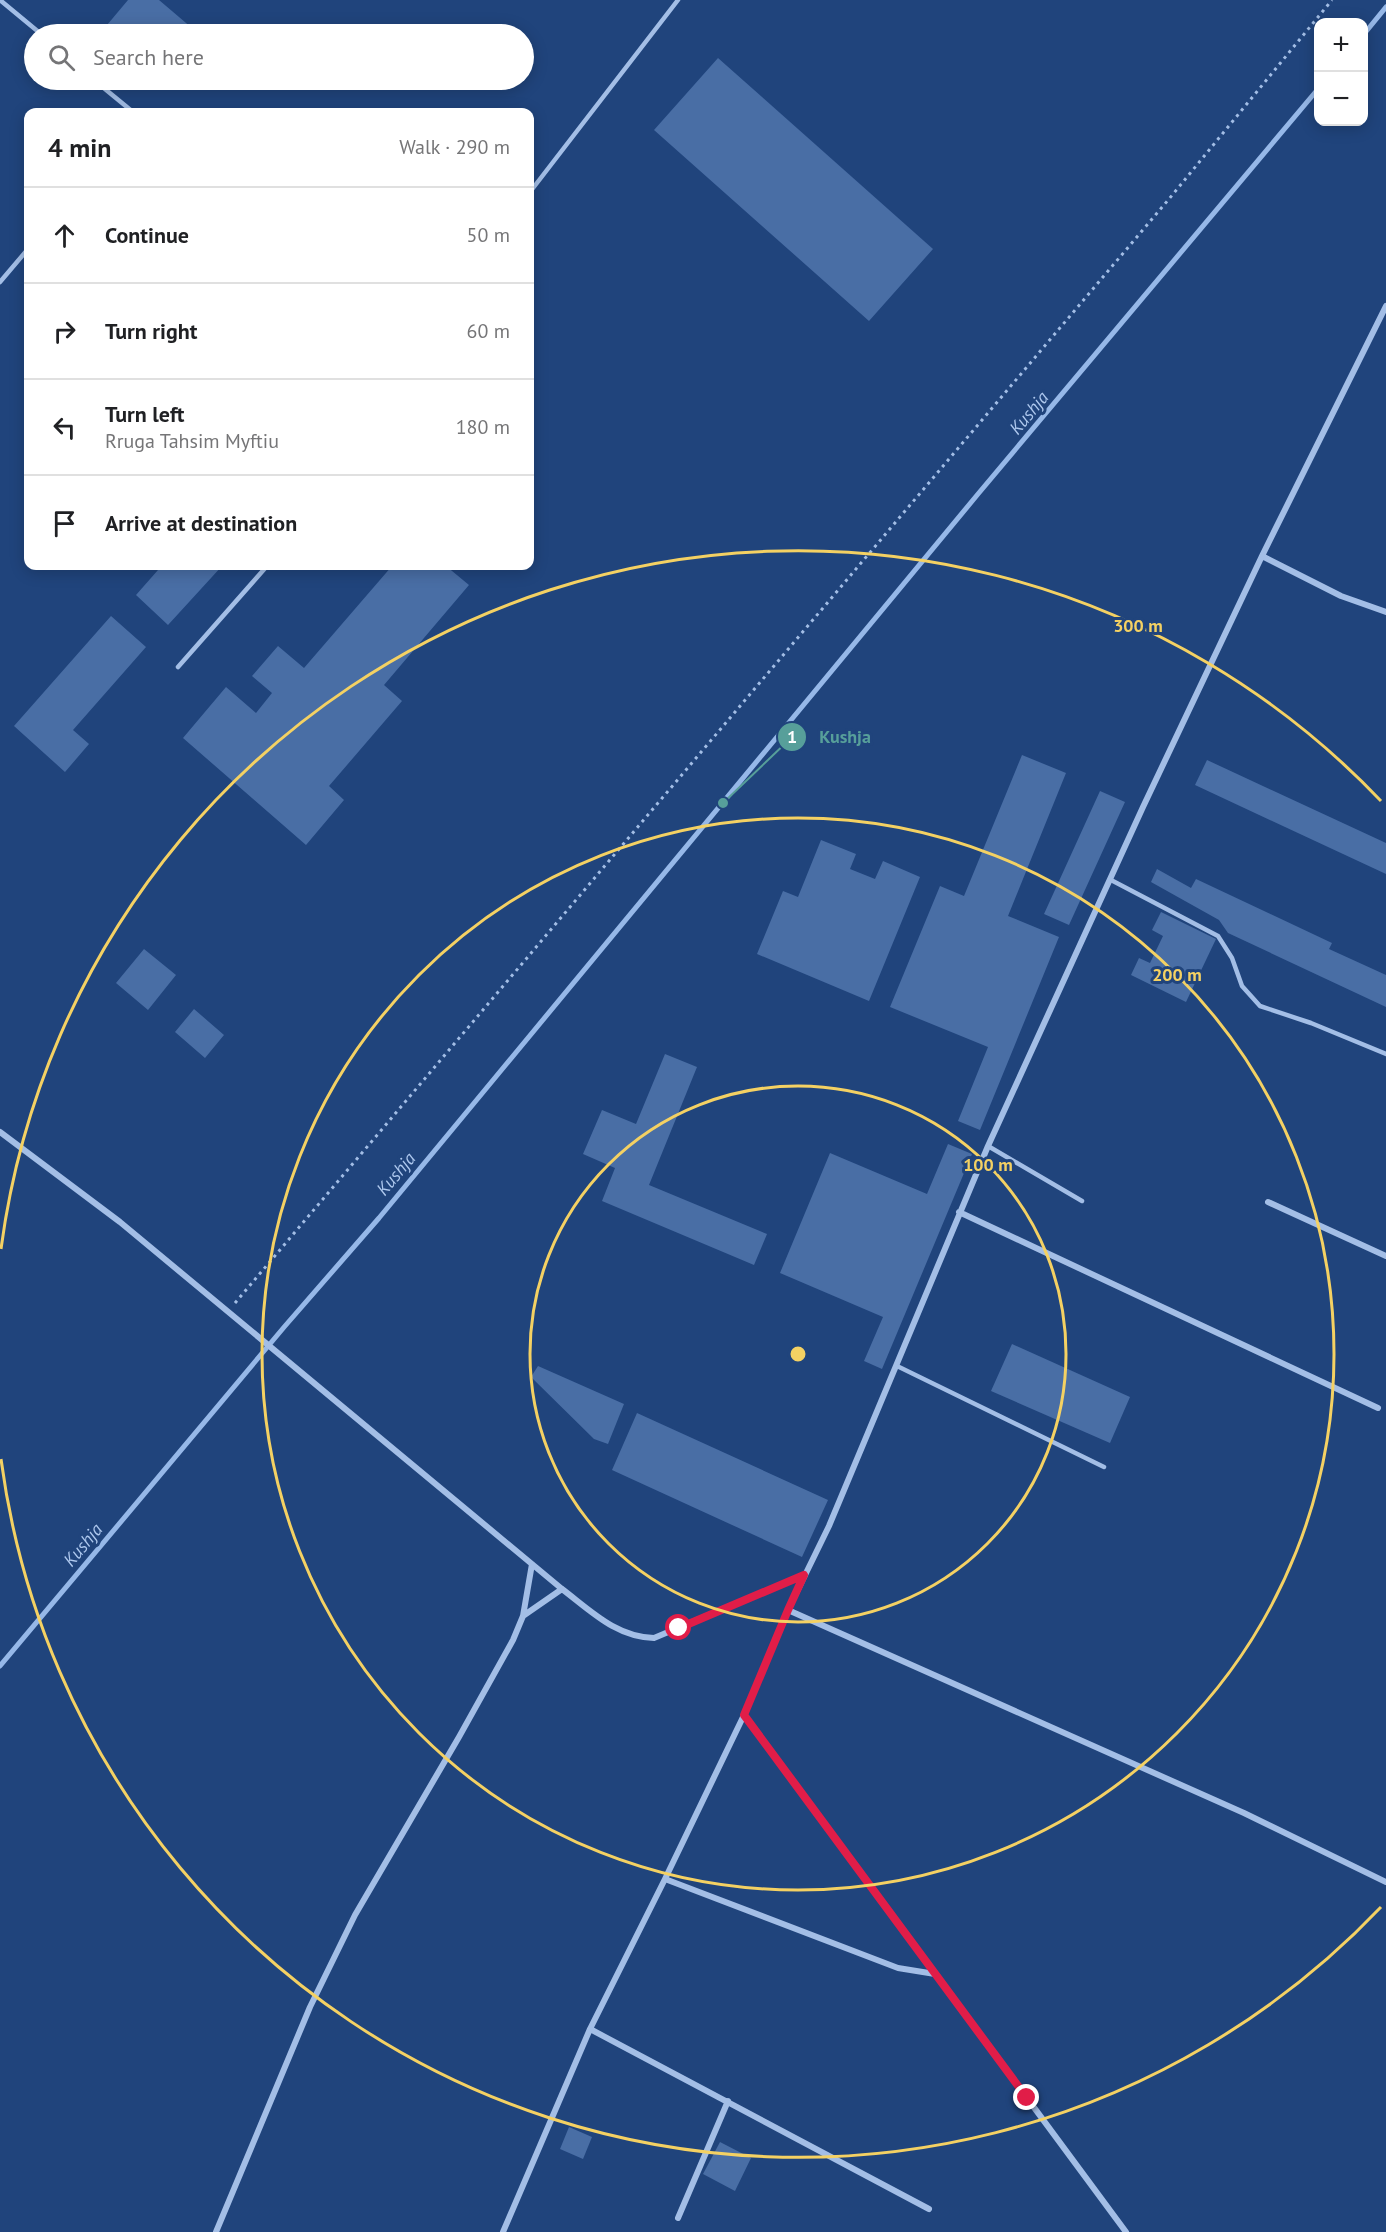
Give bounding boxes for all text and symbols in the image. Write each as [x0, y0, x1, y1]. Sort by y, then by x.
map controls [1314, 18, 1368, 126]
button: + [1314, 18, 1368, 72]
search box [24, 24, 534, 90]
icon: search [45, 41, 78, 74]
text: Search here [93, 43, 204, 71]
button: − [1314, 72, 1368, 126]
text: 4 min [48, 131, 111, 164]
text: Walk · 290 m [399, 134, 510, 160]
icon: ahead [48, 219, 81, 252]
text: Continue [105, 221, 189, 249]
text: 50 m [467, 222, 510, 248]
icon: right [48, 315, 81, 348]
text: Turn right [105, 317, 197, 345]
text: 60 m [467, 318, 510, 344]
water label: Kushja [1004, 386, 1053, 439]
text: Turn left [105, 400, 185, 428]
icon: left [48, 411, 81, 444]
text: 180 m [456, 414, 510, 440]
text: Rruga Tahsim Myftiu [105, 428, 279, 454]
icon: arrive [48, 507, 81, 540]
text: Arrive at destination [105, 509, 297, 537]
text: 300 m [1113, 614, 1163, 637]
callout: Kushja [777, 719, 883, 755]
text: 1 [787, 725, 797, 748]
text: Kushja [819, 725, 871, 748]
text: 200 m [1152, 963, 1202, 986]
water label: Kushja [371, 1147, 420, 1200]
text: 100 m [963, 1153, 1013, 1176]
centre of rings [788, 1344, 808, 1364]
water label: Kushja [58, 1518, 107, 1571]
route start [665, 1614, 691, 1640]
route end [1013, 2084, 1039, 2110]

